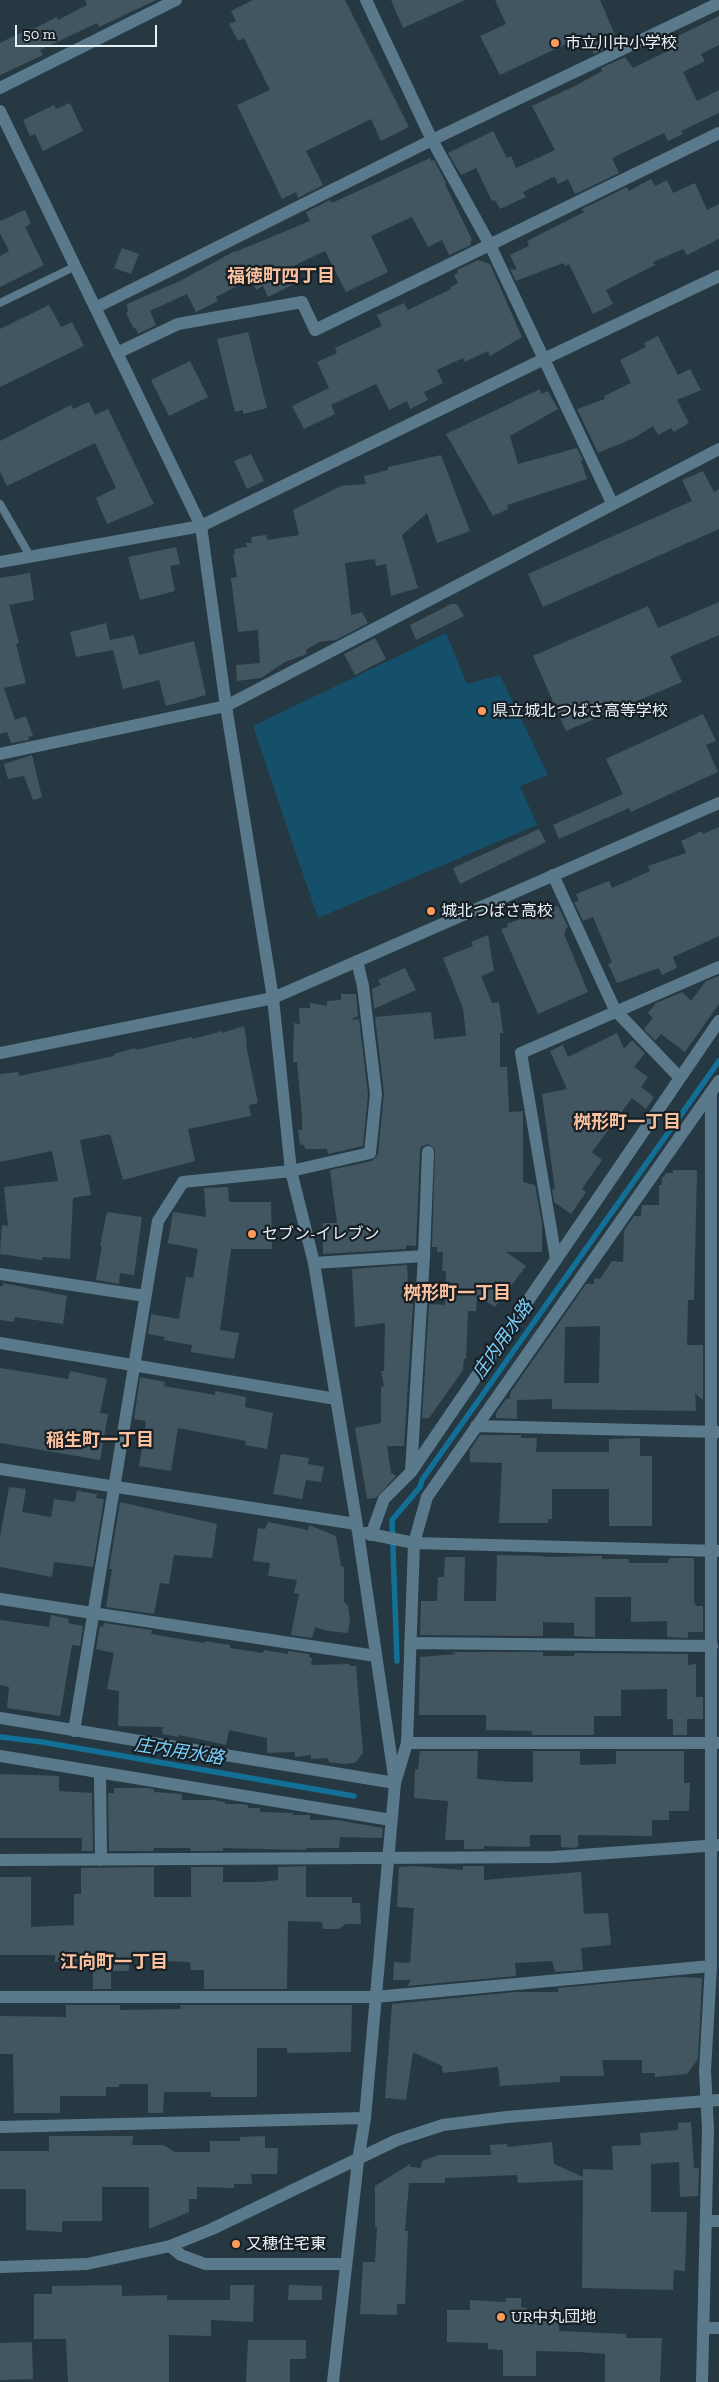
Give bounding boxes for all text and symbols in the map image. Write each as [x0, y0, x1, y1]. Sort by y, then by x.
scale bar [18, 15, 160, 47]
text: 50 m [23, 25, 56, 43]
place label: 市立川中小学校 [565, 33, 677, 53]
marker: 市立川中小学校 [549, 37, 561, 49]
district label: 福徳町四丁目 [227, 266, 335, 288]
place label: 県立城北つばさ高等学校 [492, 701, 668, 721]
marker: 県立城北つばさ高等学校 [476, 705, 488, 717]
place label: 城北つばさ高校 [441, 901, 553, 921]
marker: 城北つばさ高校 [425, 905, 437, 917]
district label: 桝形町一丁目 [573, 1112, 681, 1134]
place label: セブン-イレブン [262, 1224, 380, 1244]
marker: セブン-イレブン [246, 1228, 258, 1240]
district label: 桝形町一丁目 [403, 1283, 511, 1305]
water label: 庄内用水路 [468, 1297, 538, 1383]
district label: 稲生町一丁目 [46, 1430, 154, 1452]
water label: 庄内用水路 [133, 1734, 225, 1770]
district label: 江向町一丁目 [60, 1952, 168, 1974]
place label: 又穂住宅東 [246, 2234, 326, 2254]
marker: 又穂住宅東 [230, 2238, 242, 2250]
place label: UR中丸団地 [511, 2307, 596, 2327]
marker: UR中丸団地 [495, 2311, 507, 2323]

